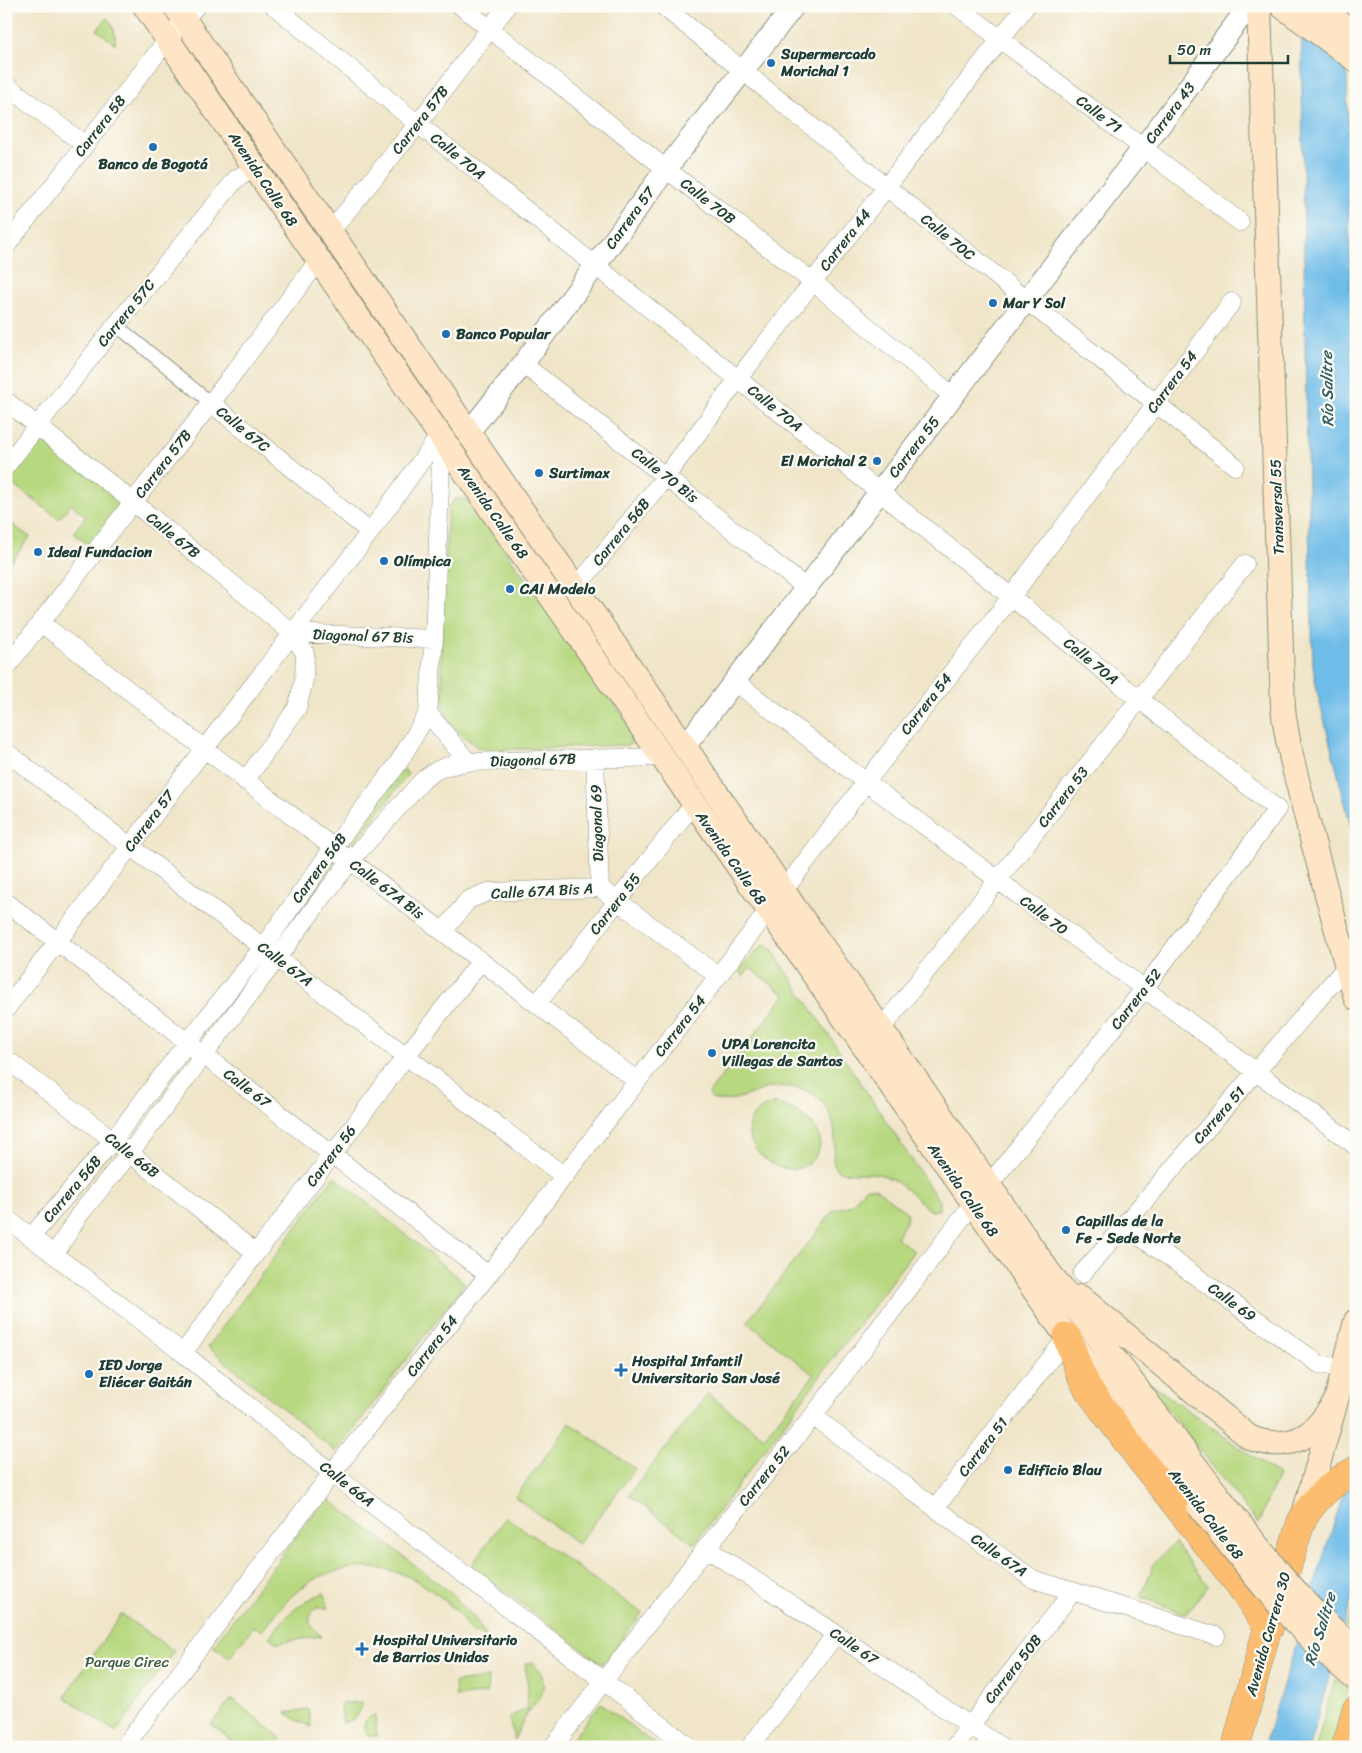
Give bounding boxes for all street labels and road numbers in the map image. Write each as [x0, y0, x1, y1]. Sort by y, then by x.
street label: Carrera 43 [1138, 76, 1202, 150]
street label: Carrera 57B [385, 79, 456, 160]
street label: Calle 71 [1070, 88, 1128, 140]
street label: Carrera 58 [67, 89, 133, 163]
street label: Avenida Calle 68 [221, 125, 305, 232]
street label: Calle 70A [425, 125, 491, 187]
street label: Calle 70B [675, 171, 742, 231]
street label: Carrera 57 [598, 180, 663, 255]
street label: Carrera 44 [812, 203, 878, 277]
street label: Calle 70C [915, 207, 982, 268]
street label: Carrera 57C [90, 273, 162, 353]
street label: Carrera 54 [1140, 345, 1204, 419]
street label: Calle 70A [742, 377, 808, 439]
street label: Calle 67C [210, 399, 276, 459]
street label: Carrera 55 [881, 410, 947, 484]
street label: Carrera 57B [128, 423, 199, 504]
street label: Calle 70 Bis [626, 440, 704, 510]
street label: Avenida Calle 68 [450, 458, 535, 565]
street label: Transversal 55 [1262, 459, 1292, 555]
street label: Carrera 56B [585, 492, 657, 572]
street label: Calle 67B [140, 505, 206, 565]
street label: Diagonal 67 Bis [312, 621, 414, 651]
street label: Calle 70A [1058, 630, 1124, 692]
street label: Carrera 54 [893, 667, 959, 741]
street label: Diagonal 67B [490, 745, 577, 774]
street label: Carrera 53 [1031, 761, 1095, 833]
street label: Carrera 57 [117, 783, 182, 858]
street label: Diagonal 69 [583, 784, 611, 862]
street label: Avenida Calle 68 [688, 804, 773, 911]
street label: Carrera 56B [284, 827, 354, 909]
street label: Calle 67A Bis [344, 852, 430, 926]
street label: Carrera 55 [582, 867, 648, 941]
street label: Calle 67A Bis A [490, 875, 594, 907]
street label: Calle 70 [1014, 888, 1074, 942]
street label: Calle 67A [252, 934, 318, 994]
street label: Carrera 52 [1103, 962, 1169, 1035]
street label: Carrera 54 [647, 989, 713, 1063]
street label: Calle 67 [218, 1061, 278, 1116]
street label: Carrera 51 [1186, 1080, 1252, 1150]
street label: Carrera 56 [299, 1119, 363, 1193]
street label: Calle 66B [99, 1125, 165, 1185]
street label: Avenida Calle 68 [920, 1136, 1005, 1243]
street label: Carrera 56B [36, 1149, 109, 1229]
street label: Calle 69 [1202, 1275, 1262, 1329]
street label: Carrera 54 [399, 1309, 465, 1383]
street label: Carrera 51 [951, 1411, 1015, 1483]
street label: Carrera 52 [731, 1439, 797, 1512]
street label: Calle 66A [314, 1454, 380, 1514]
street label: Avenida Calle 68 [1161, 1462, 1250, 1566]
street label: Calle 67A [965, 1526, 1033, 1584]
street label: Avenida Carrera 30 [1238, 1569, 1298, 1700]
street label: Calle 67 [824, 1620, 885, 1673]
street label: Carrera 50B [977, 1628, 1049, 1710]

